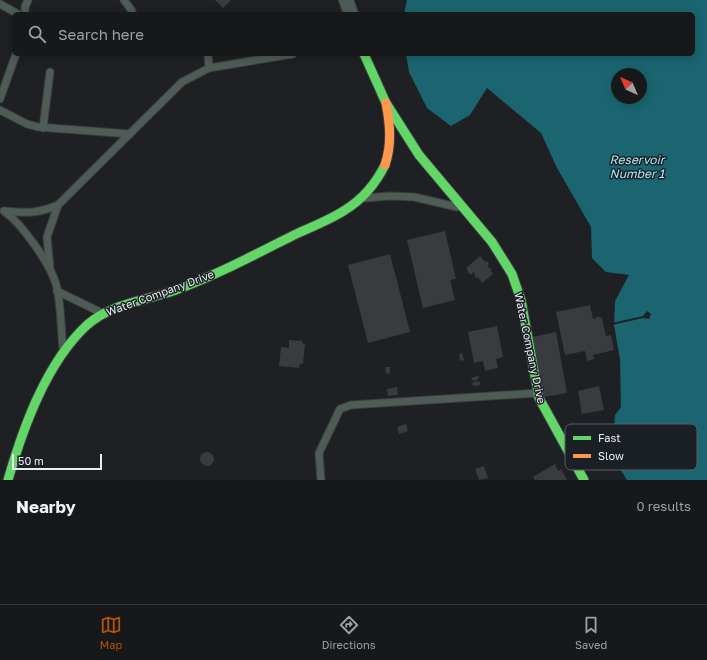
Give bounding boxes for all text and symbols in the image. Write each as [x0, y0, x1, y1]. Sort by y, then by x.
search box [12, 12, 695, 56]
icon: search [26, 23, 48, 45]
text: Search here [58, 25, 144, 43]
north arrow [611, 68, 647, 104]
water label: Reservoir Number 1 [610, 152, 667, 181]
street label: Water Company Drive [104, 267, 215, 318]
street label: Water Company Drive [512, 291, 549, 405]
legend [565, 424, 697, 470]
text: Fast [598, 431, 621, 444]
text: Slow [598, 449, 624, 462]
scale bar [12, 452, 102, 471]
text: 50 m [18, 454, 44, 467]
text: Nearby [16, 496, 76, 517]
text: 0 results [636, 498, 691, 514]
tab: Map [100, 614, 122, 651]
tab: Directions [322, 614, 376, 651]
tab: Saved [575, 614, 607, 651]

